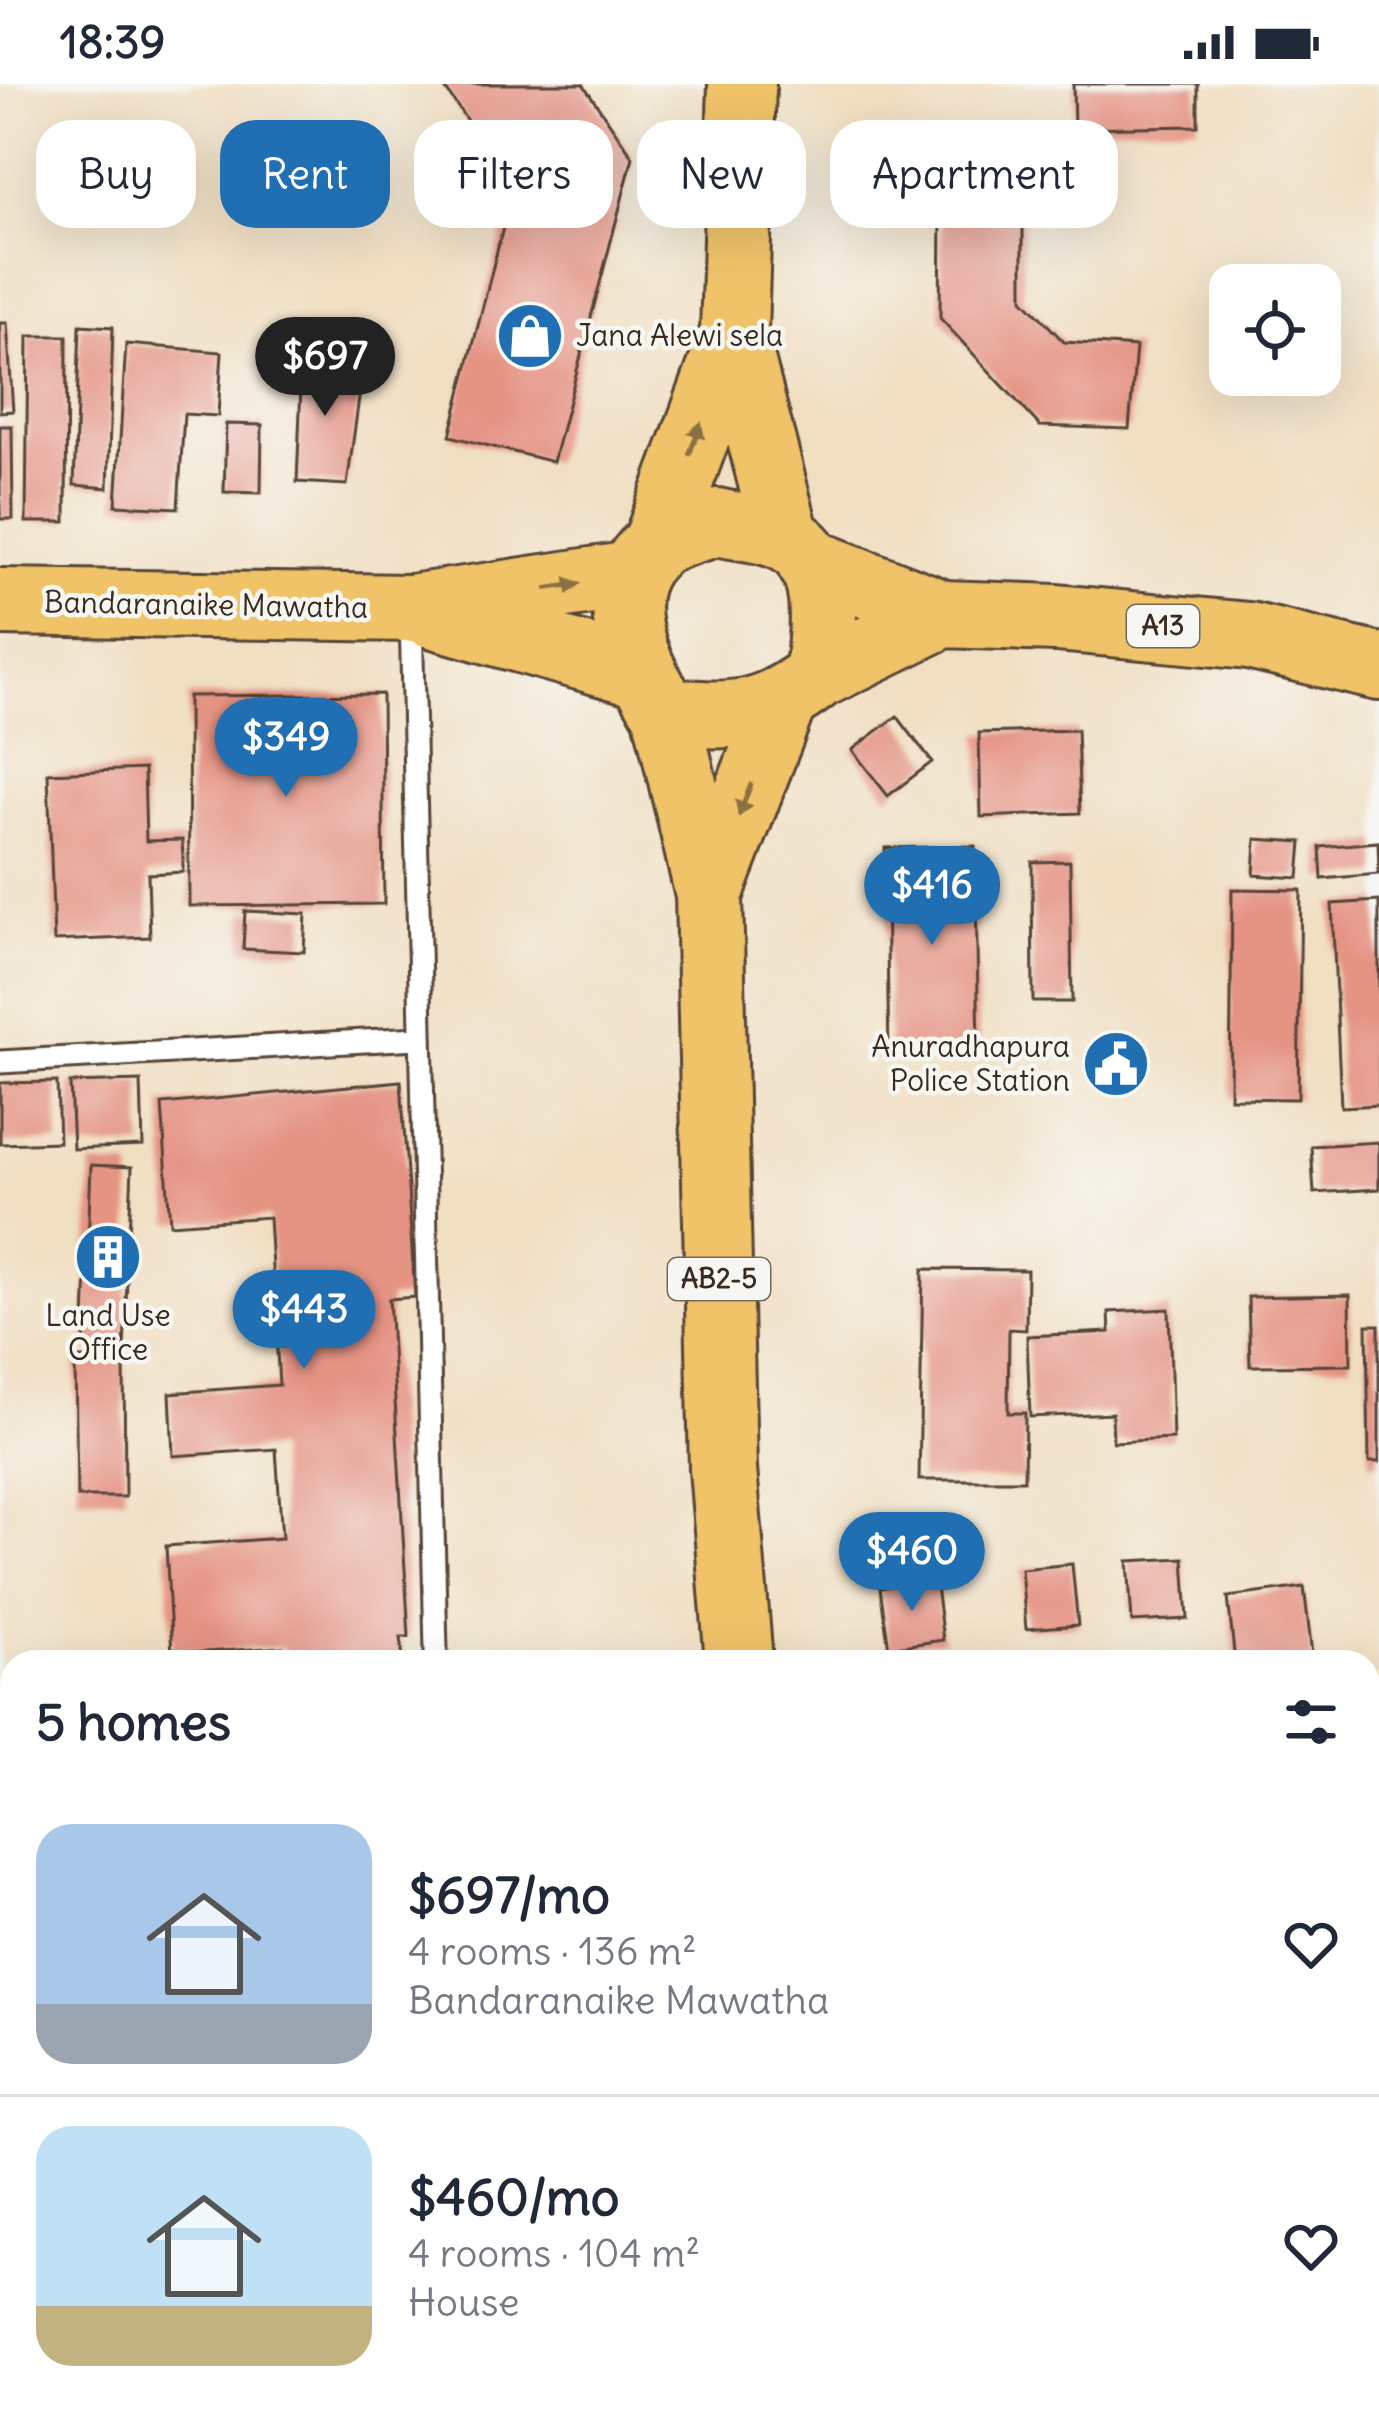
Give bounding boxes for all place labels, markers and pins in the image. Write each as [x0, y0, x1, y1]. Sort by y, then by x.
shop icon: Jana Alewi sela [495, 301, 565, 371]
place label: Jana Alewi sela [576, 316, 783, 354]
pin: $697 [254, 317, 396, 419]
pin: $349 [215, 698, 357, 800]
pin: $416 [861, 846, 1003, 948]
place label: Anuradhapura Police Station [871, 1027, 1070, 1099]
public building icon: Anuradhapura Police Station [1081, 1029, 1151, 1099]
building icon: Land Use Office [73, 1222, 143, 1292]
pin: $443 [233, 1270, 375, 1372]
place label: Land Use Office [45, 1296, 171, 1368]
pin: $460 [841, 1512, 983, 1614]

